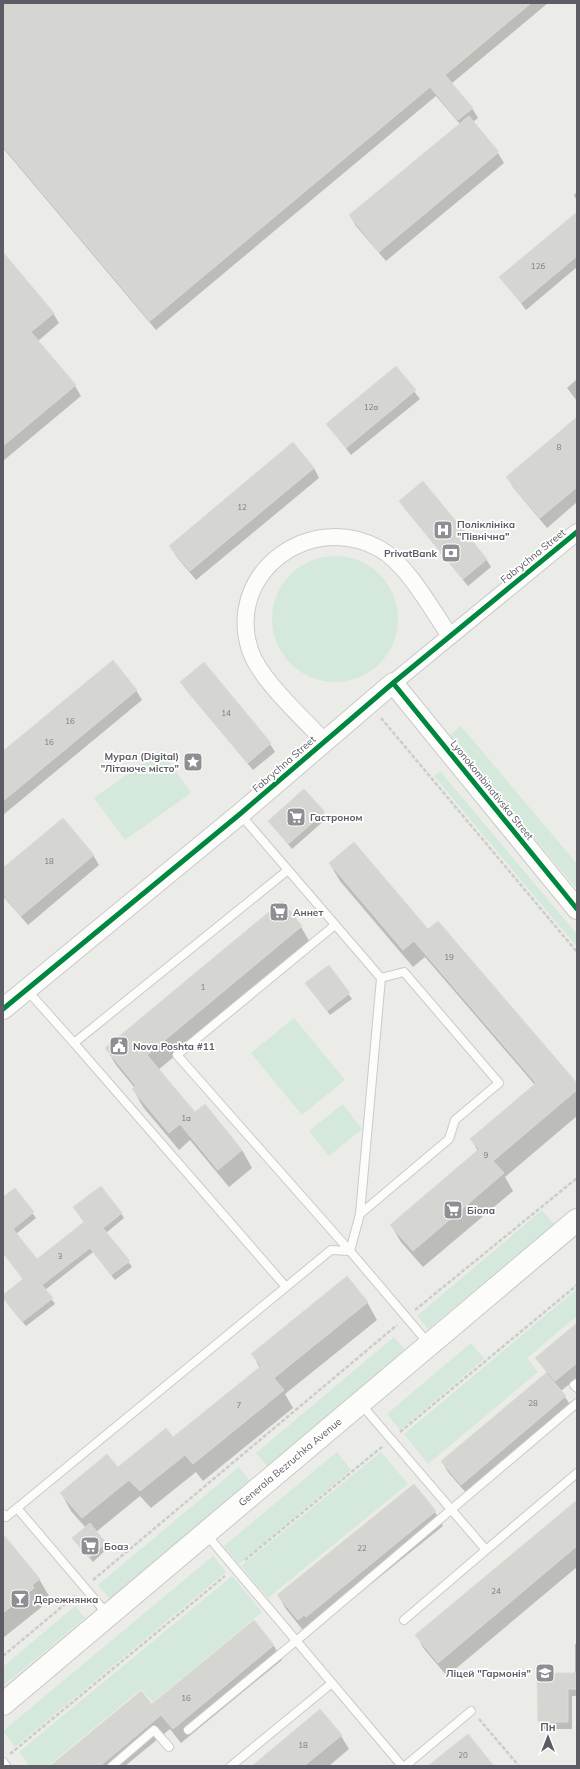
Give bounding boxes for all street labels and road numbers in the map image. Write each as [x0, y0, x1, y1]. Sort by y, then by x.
street label: Fabrychna Street [498, 526, 568, 586]
street label: Fabrychna Street [250, 733, 319, 795]
street label: Lyonokombinativska Street [448, 737, 537, 843]
street label: Generala Bezruchka Avenue [236, 1415, 344, 1509]

